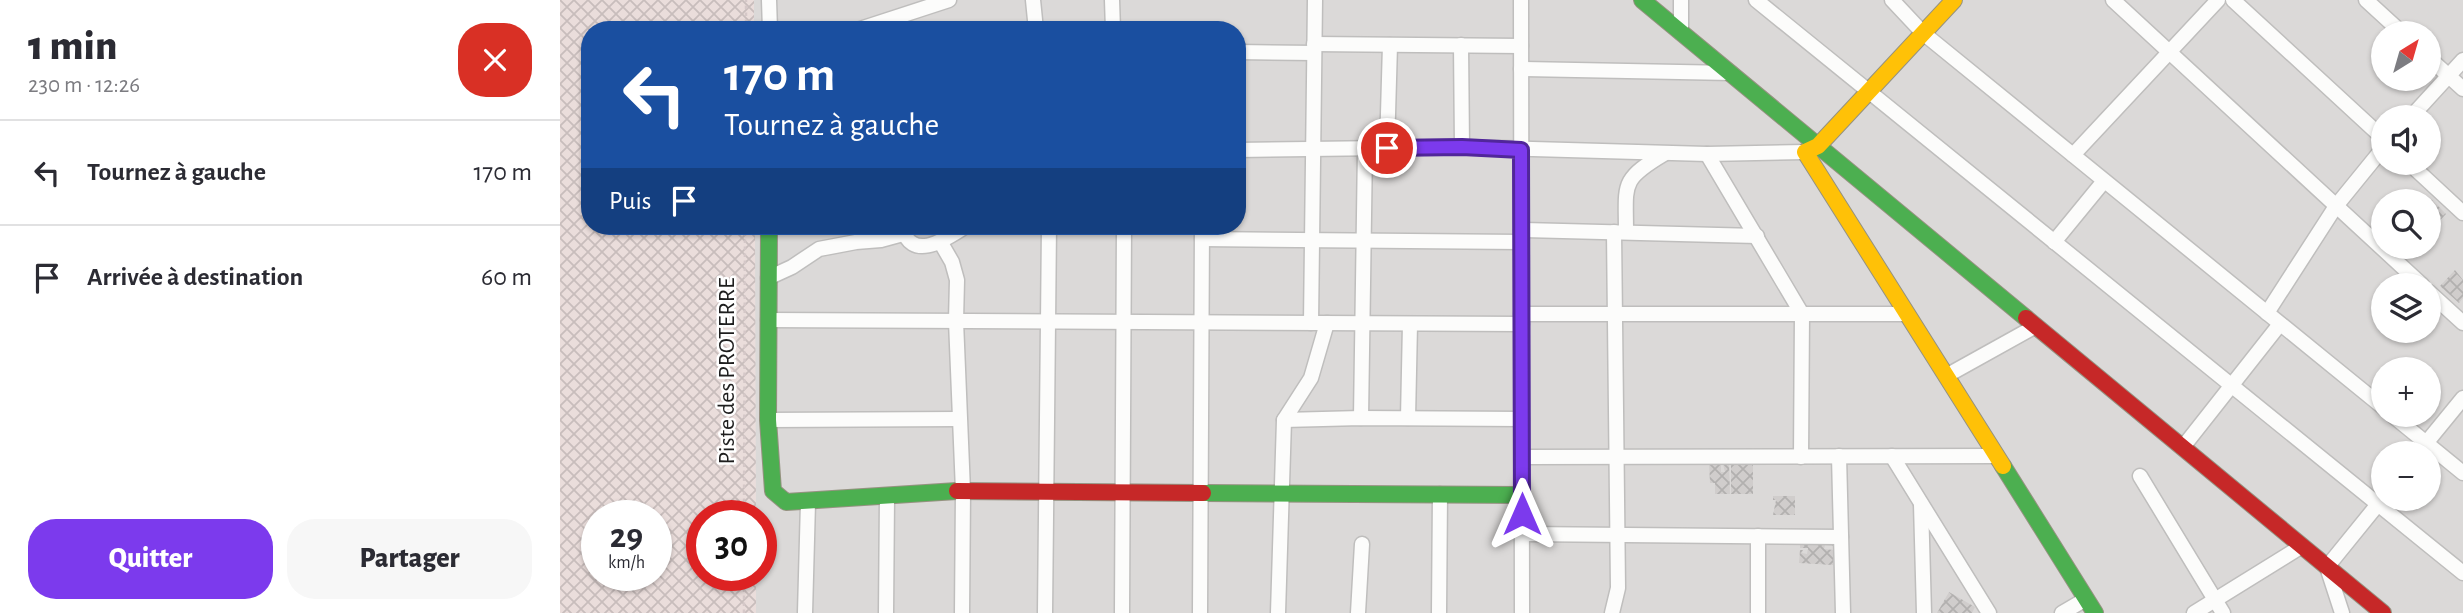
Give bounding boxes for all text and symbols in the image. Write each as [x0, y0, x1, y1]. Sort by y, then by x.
north arrow [2371, 21, 2441, 91]
map controls [2371, 21, 2441, 511]
button: close [458, 23, 532, 97]
text: 1 min [28, 25, 117, 67]
icon: left [609, 49, 700, 140]
text: 170 m [724, 51, 835, 100]
text: 230 m · 12:26 [28, 74, 140, 97]
button: sound [2371, 105, 2441, 175]
text: Tournez à gauche [724, 109, 939, 141]
pin [1357, 118, 1417, 178]
icon: arrive [1368, 129, 1406, 167]
icon: left [28, 154, 66, 192]
text: Tournez à gauche [87, 159, 266, 185]
text: 170 m [473, 159, 532, 185]
icon: arrive [665, 182, 703, 220]
text: Puis [609, 188, 651, 214]
button: search [2371, 189, 2441, 259]
icon: arrive [28, 259, 66, 297]
text: Arrivée à destination [87, 264, 303, 290]
text: 60 m [481, 264, 532, 290]
button: layers [2371, 273, 2441, 343]
street label: Piste des PROTERRE [715, 277, 739, 465]
button: + [2371, 357, 2441, 427]
button: − [2371, 441, 2441, 511]
position arrow [1485, 477, 1559, 551]
speed limit sign: 30 [686, 500, 777, 591]
button: Quitter [28, 519, 273, 599]
button: Partager [287, 519, 532, 599]
text: 29 [610, 519, 643, 554]
text: km/h [608, 554, 645, 572]

